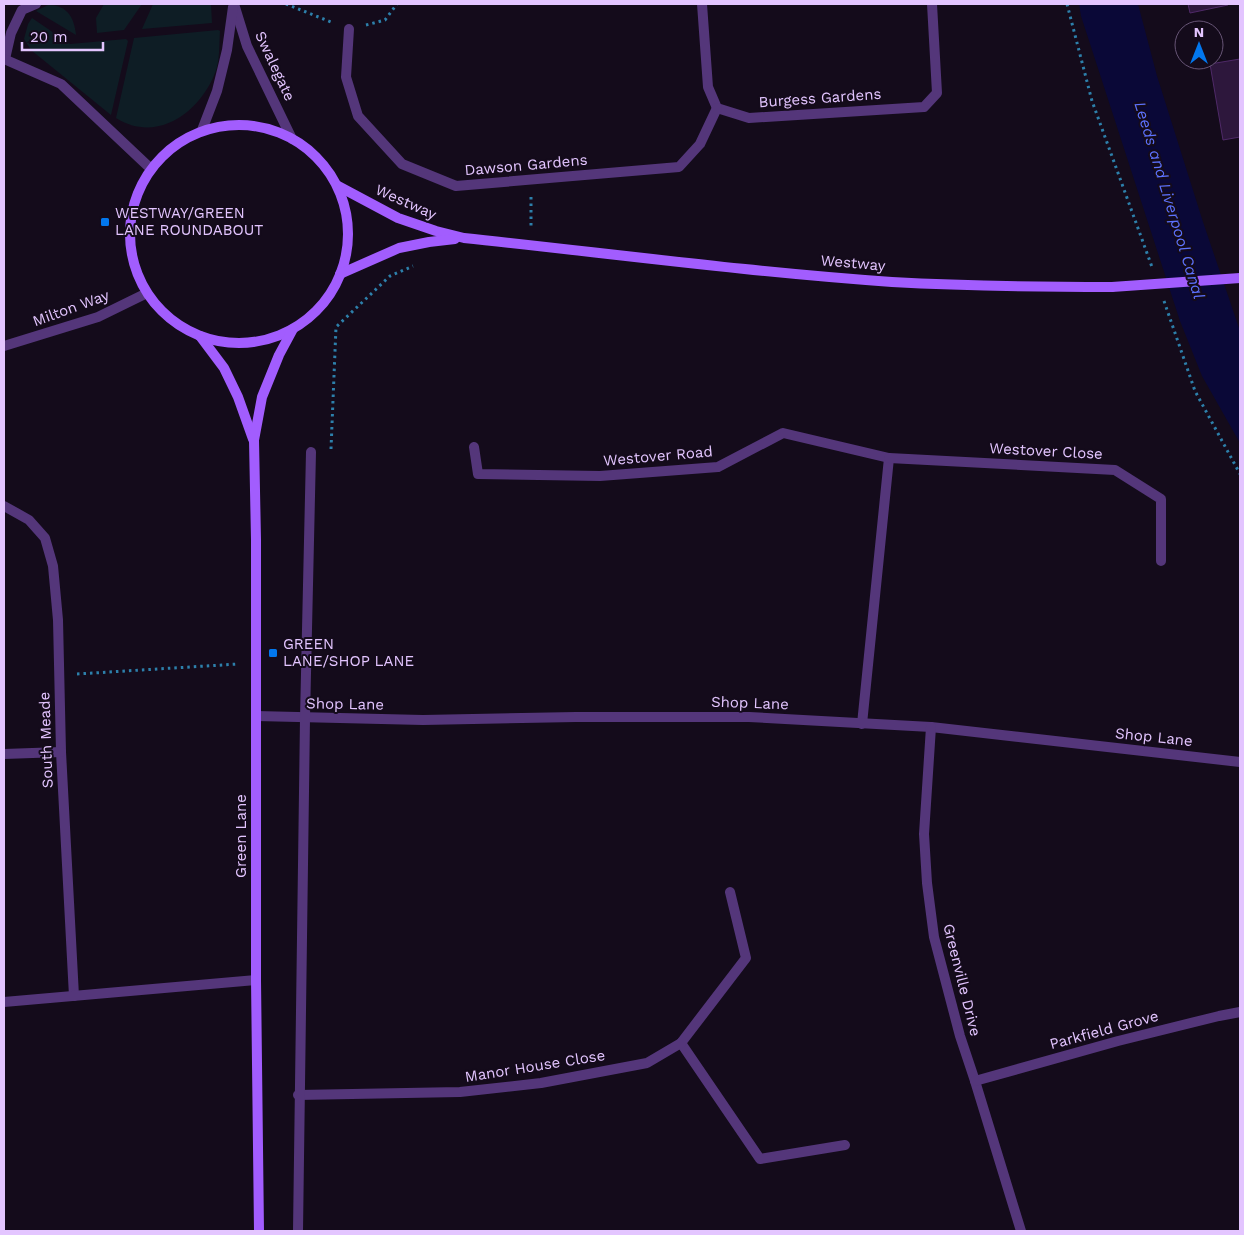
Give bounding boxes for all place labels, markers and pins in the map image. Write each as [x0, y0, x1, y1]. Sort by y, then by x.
place label: WESTWAY/GREEN LANE ROUNDABOUT [115, 204, 263, 239]
marker: WESTWAY/GREEN LANE ROUNDABOUT [99, 216, 111, 228]
place label: GREEN LANE/SHOP LANE [283, 635, 414, 670]
marker: GREEN LANE/SHOP LANE [267, 647, 279, 659]

